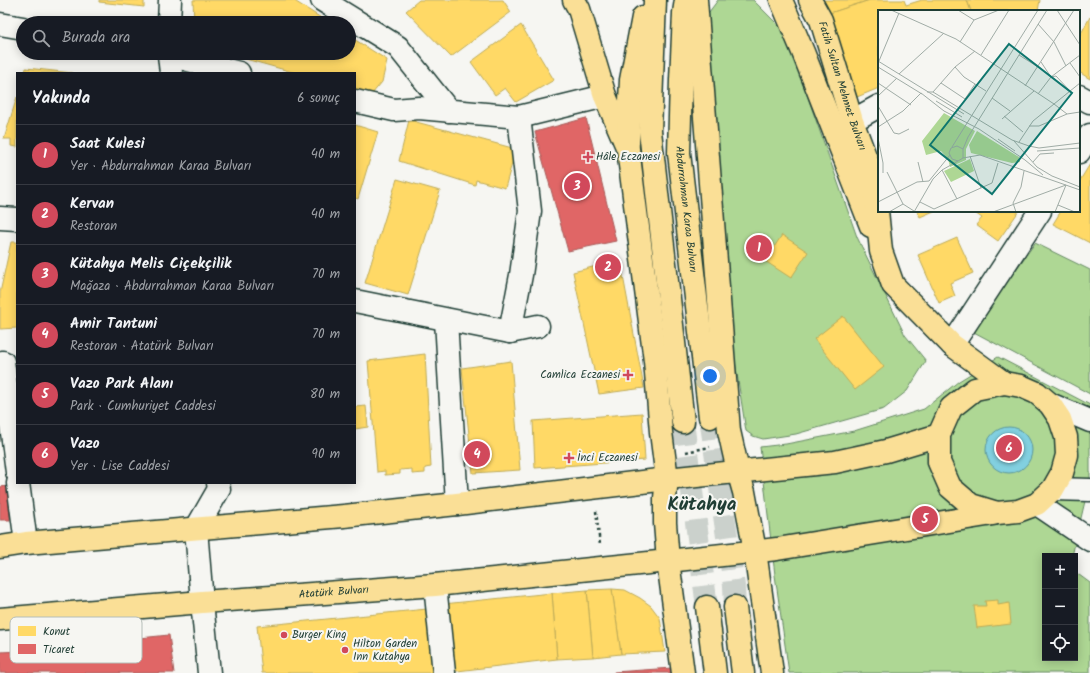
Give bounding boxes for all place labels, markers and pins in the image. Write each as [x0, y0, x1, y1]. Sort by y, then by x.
place label: Hâle Eczanesi [596, 148, 660, 166]
marker: Hâle Eczanesi [583, 152, 593, 162]
pin: 3 [564, 171, 590, 201]
pin: 1 [746, 233, 772, 263]
pin: 2 [595, 252, 621, 282]
place label: Camlica Eczanesi [540, 366, 620, 384]
marker: Camlica Eczanesi [623, 370, 633, 380]
pin: 6 [996, 433, 1022, 463]
pin: 4 [464, 439, 490, 469]
place label: İnci Eczanesi [577, 449, 638, 467]
marker: İnci Eczanesi [564, 453, 574, 463]
pin: 5 [912, 504, 938, 534]
place label: Burger King [292, 626, 346, 644]
marker: Burger King [279, 630, 289, 640]
place label: Hilton Garden Inn Kutahya [353, 635, 417, 666]
marker: Hilton Garden Inn Kutahya [340, 645, 350, 655]

